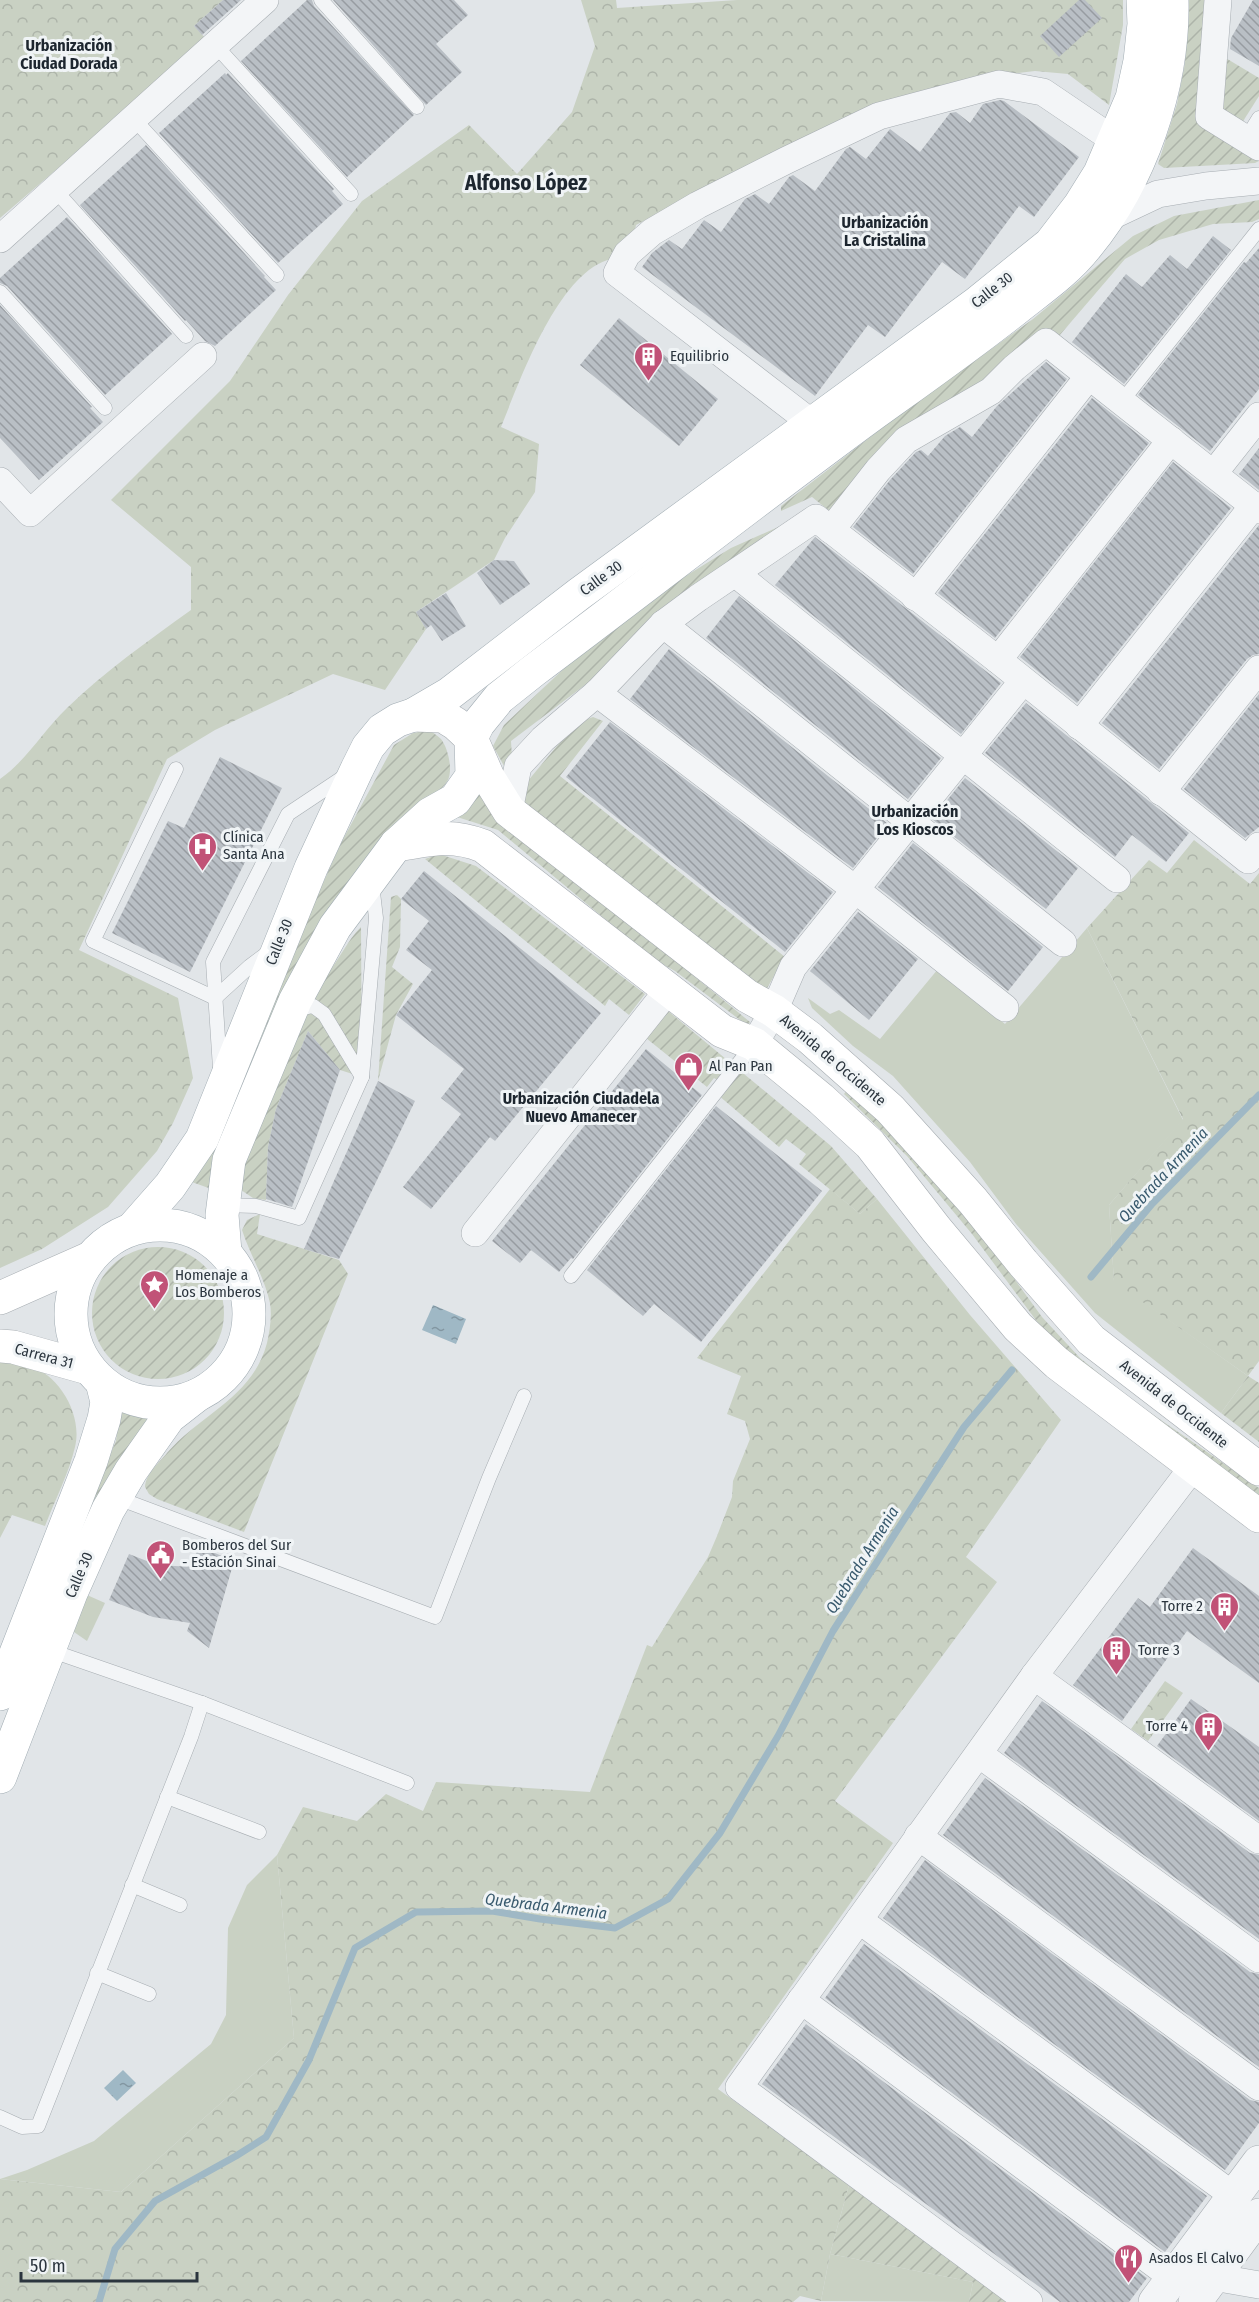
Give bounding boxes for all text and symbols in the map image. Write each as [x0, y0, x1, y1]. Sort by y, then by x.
district label: Urbanización Ciudad Dorada [20, 36, 118, 73]
district label: Alfonso López [464, 170, 587, 196]
district label: Urbanización La Cristalina [842, 213, 928, 250]
street label: Calle 30 [968, 268, 1016, 312]
building icon: Equilibrio [633, 340, 665, 382]
place label: Equilibrio [670, 347, 729, 365]
street label: Calle 30 [576, 557, 626, 599]
district label: Urbanización Los Kioscos [872, 802, 958, 839]
place label: Clínica Santa Ana [223, 828, 285, 863]
hospital icon: Clínica Santa Ana [186, 830, 218, 872]
street label: Calle 30 [262, 916, 296, 968]
street label: Avenida de Occidente [776, 1010, 890, 1110]
shop icon: Al Pan Pan [672, 1050, 704, 1092]
place label: Al Pan Pan [709, 1057, 773, 1075]
district label: Urbanización Ciudadela Nuevo Amanecer [503, 1089, 659, 1126]
water label: Quebrada Armenia [1114, 1124, 1212, 1226]
place label: Homenaje a Los Bomberos [175, 1266, 261, 1301]
place icon: Homenaje a Los Bomberos [138, 1268, 170, 1310]
street label: Carrera 31 [13, 1340, 75, 1372]
street label: Avenida de Occidente [1116, 1356, 1232, 1452]
water label: Quebrada Armenia [821, 1503, 903, 1617]
place label: Bomberos del Sur - Estación Sinai [182, 1536, 292, 1571]
public building icon: Bomberos del Sur - Estación Sinai [145, 1538, 177, 1580]
street label: Calle 30 [61, 1549, 97, 1601]
building icon: Torre 2 [1208, 1590, 1240, 1632]
place label: Torre 2 [1161, 1597, 1203, 1615]
building icon: Torre 3 [1101, 1634, 1133, 1676]
place label: Torre 3 [1138, 1641, 1180, 1659]
building icon: Torre 4 [1193, 1710, 1225, 1752]
place label: Torre 4 [1146, 1717, 1188, 1735]
water label: Quebrada Armenia [484, 1889, 608, 1923]
restaurant icon: Asados El Calvo [1112, 2242, 1144, 2284]
scale bar [21, 2245, 196, 2283]
place label: Asados El Calvo [1149, 2249, 1244, 2267]
text: 50 m [30, 2255, 66, 2277]

